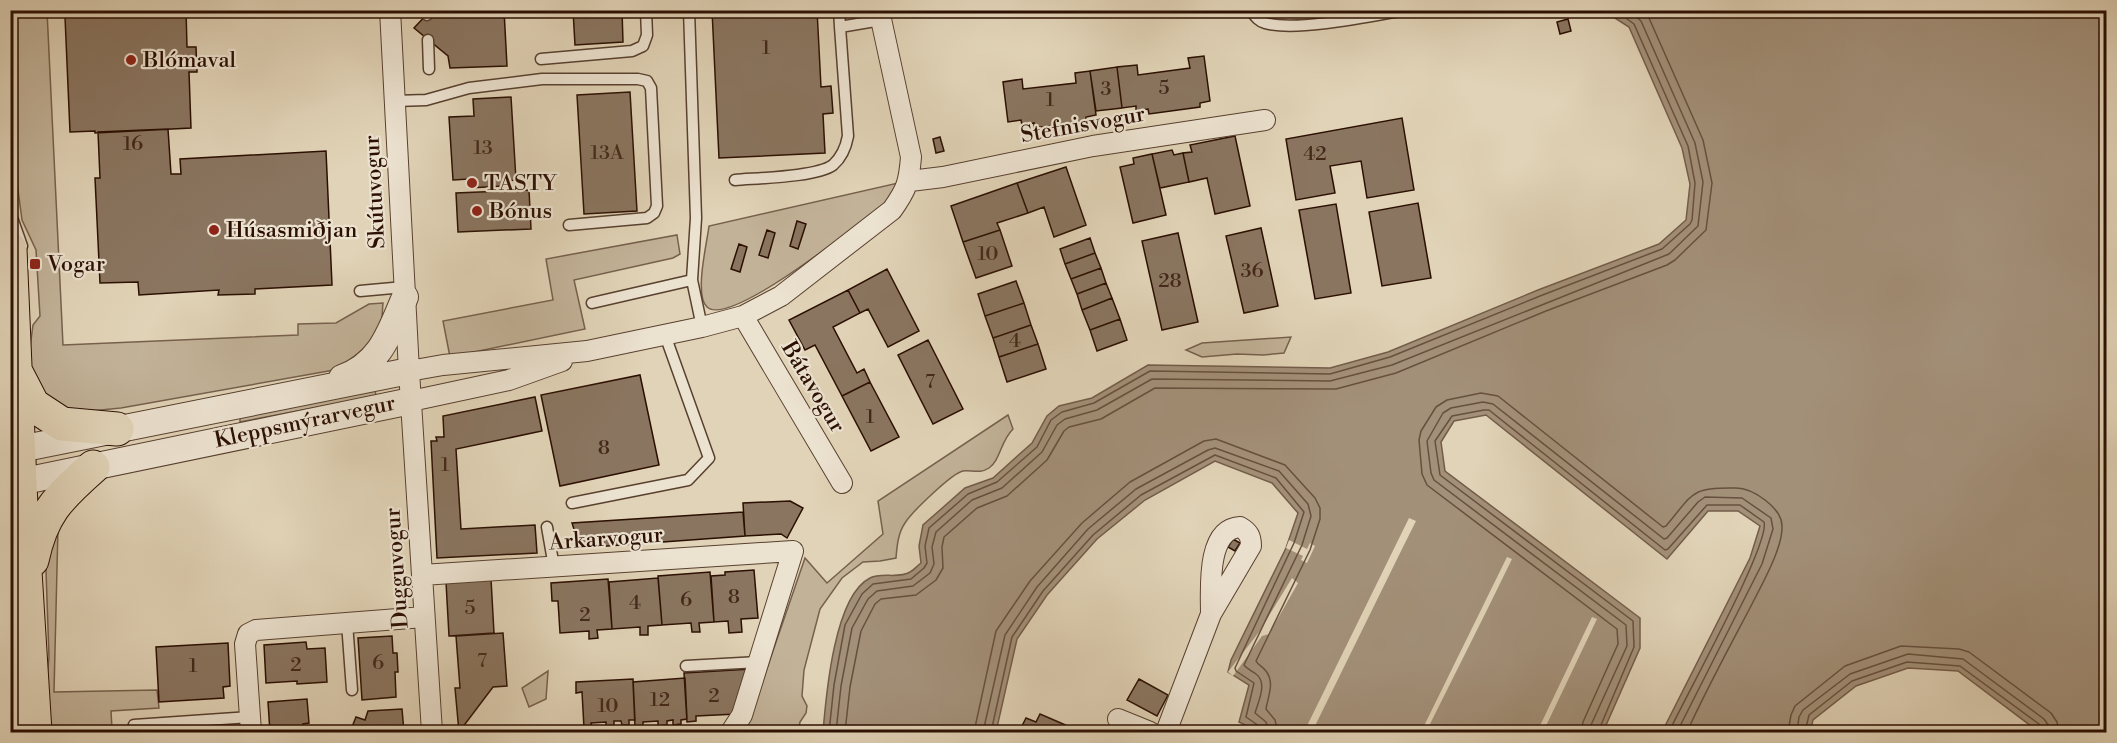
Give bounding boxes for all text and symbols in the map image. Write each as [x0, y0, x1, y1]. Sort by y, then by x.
house number: 1 [762, 36, 771, 61]
place label: Blómaval [142, 47, 237, 74]
marker: Blómaval [124, 53, 138, 67]
house number: 5 [1158, 76, 1170, 101]
house number: 3 [1100, 77, 1112, 102]
house number: 1 [1046, 88, 1055, 113]
street label: Stefnisvogur [1019, 101, 1147, 149]
house number: 16 [123, 132, 143, 157]
street label: Skútuvogur [359, 134, 391, 250]
house number: 13 [473, 136, 493, 161]
house number: 13A [590, 141, 625, 166]
house number: 42 [1303, 142, 1327, 167]
place label: TASTY [484, 170, 558, 197]
marker: TASTY [465, 176, 479, 190]
place label: Bónus [488, 198, 552, 225]
marker: Bónus [470, 204, 484, 218]
place label: Húsasmiðjan [226, 217, 357, 244]
marker: Húsasmiðjan [207, 223, 221, 237]
house number: 10 [977, 242, 999, 267]
place label: Vogar [46, 251, 105, 278]
marker: Vogar [28, 257, 42, 271]
house number: 36 [1240, 259, 1264, 284]
house number: 28 [1158, 269, 1182, 294]
house number: 4 [1009, 329, 1021, 354]
street label: Bátavogur [775, 336, 851, 438]
house number: 7 [925, 370, 935, 395]
street label: Kleppsmýrarvegur [212, 390, 398, 454]
house number: 1 [866, 405, 875, 430]
house number: 8 [598, 436, 610, 461]
house number: 1 [441, 453, 450, 478]
street label: Dugguvogur [379, 507, 415, 629]
street label: Arkarvogur [547, 522, 664, 557]
house number: 8 [728, 585, 740, 610]
house number: 6 [680, 588, 692, 613]
house number: 4 [629, 591, 641, 616]
house number: 5 [464, 596, 476, 621]
house number: 2 [579, 603, 591, 628]
house number: 7 [477, 649, 487, 674]
house number: 6 [372, 651, 384, 676]
house number: 2 [290, 653, 302, 678]
house number: 1 [189, 654, 198, 679]
house number: 2 [708, 684, 720, 709]
house number: 12 [650, 688, 670, 713]
house number: 10 [597, 694, 619, 719]

